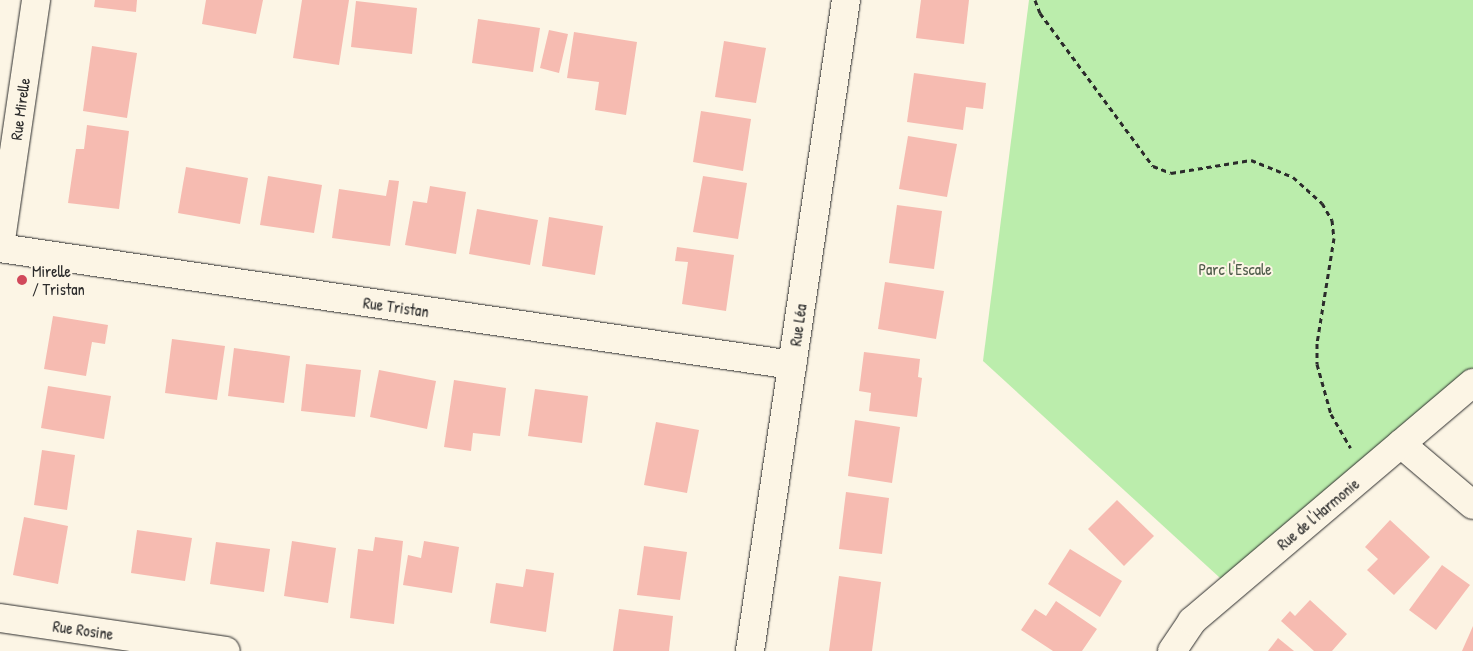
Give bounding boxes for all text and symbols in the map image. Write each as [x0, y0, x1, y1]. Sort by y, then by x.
street label: Rue Mirelle [6, 77, 34, 141]
park label: Parc l'Escale [1198, 259, 1272, 279]
place label: Mirelle / Tristan [32, 261, 85, 299]
marker: Mirelle / Tristan [16, 274, 28, 286]
street label: Rue Tristan [362, 293, 430, 321]
street label: Rue Léa [786, 303, 810, 347]
street label: Rue de l'Harmonie [1273, 474, 1363, 554]
street label: Rue Rosine [52, 616, 114, 644]

